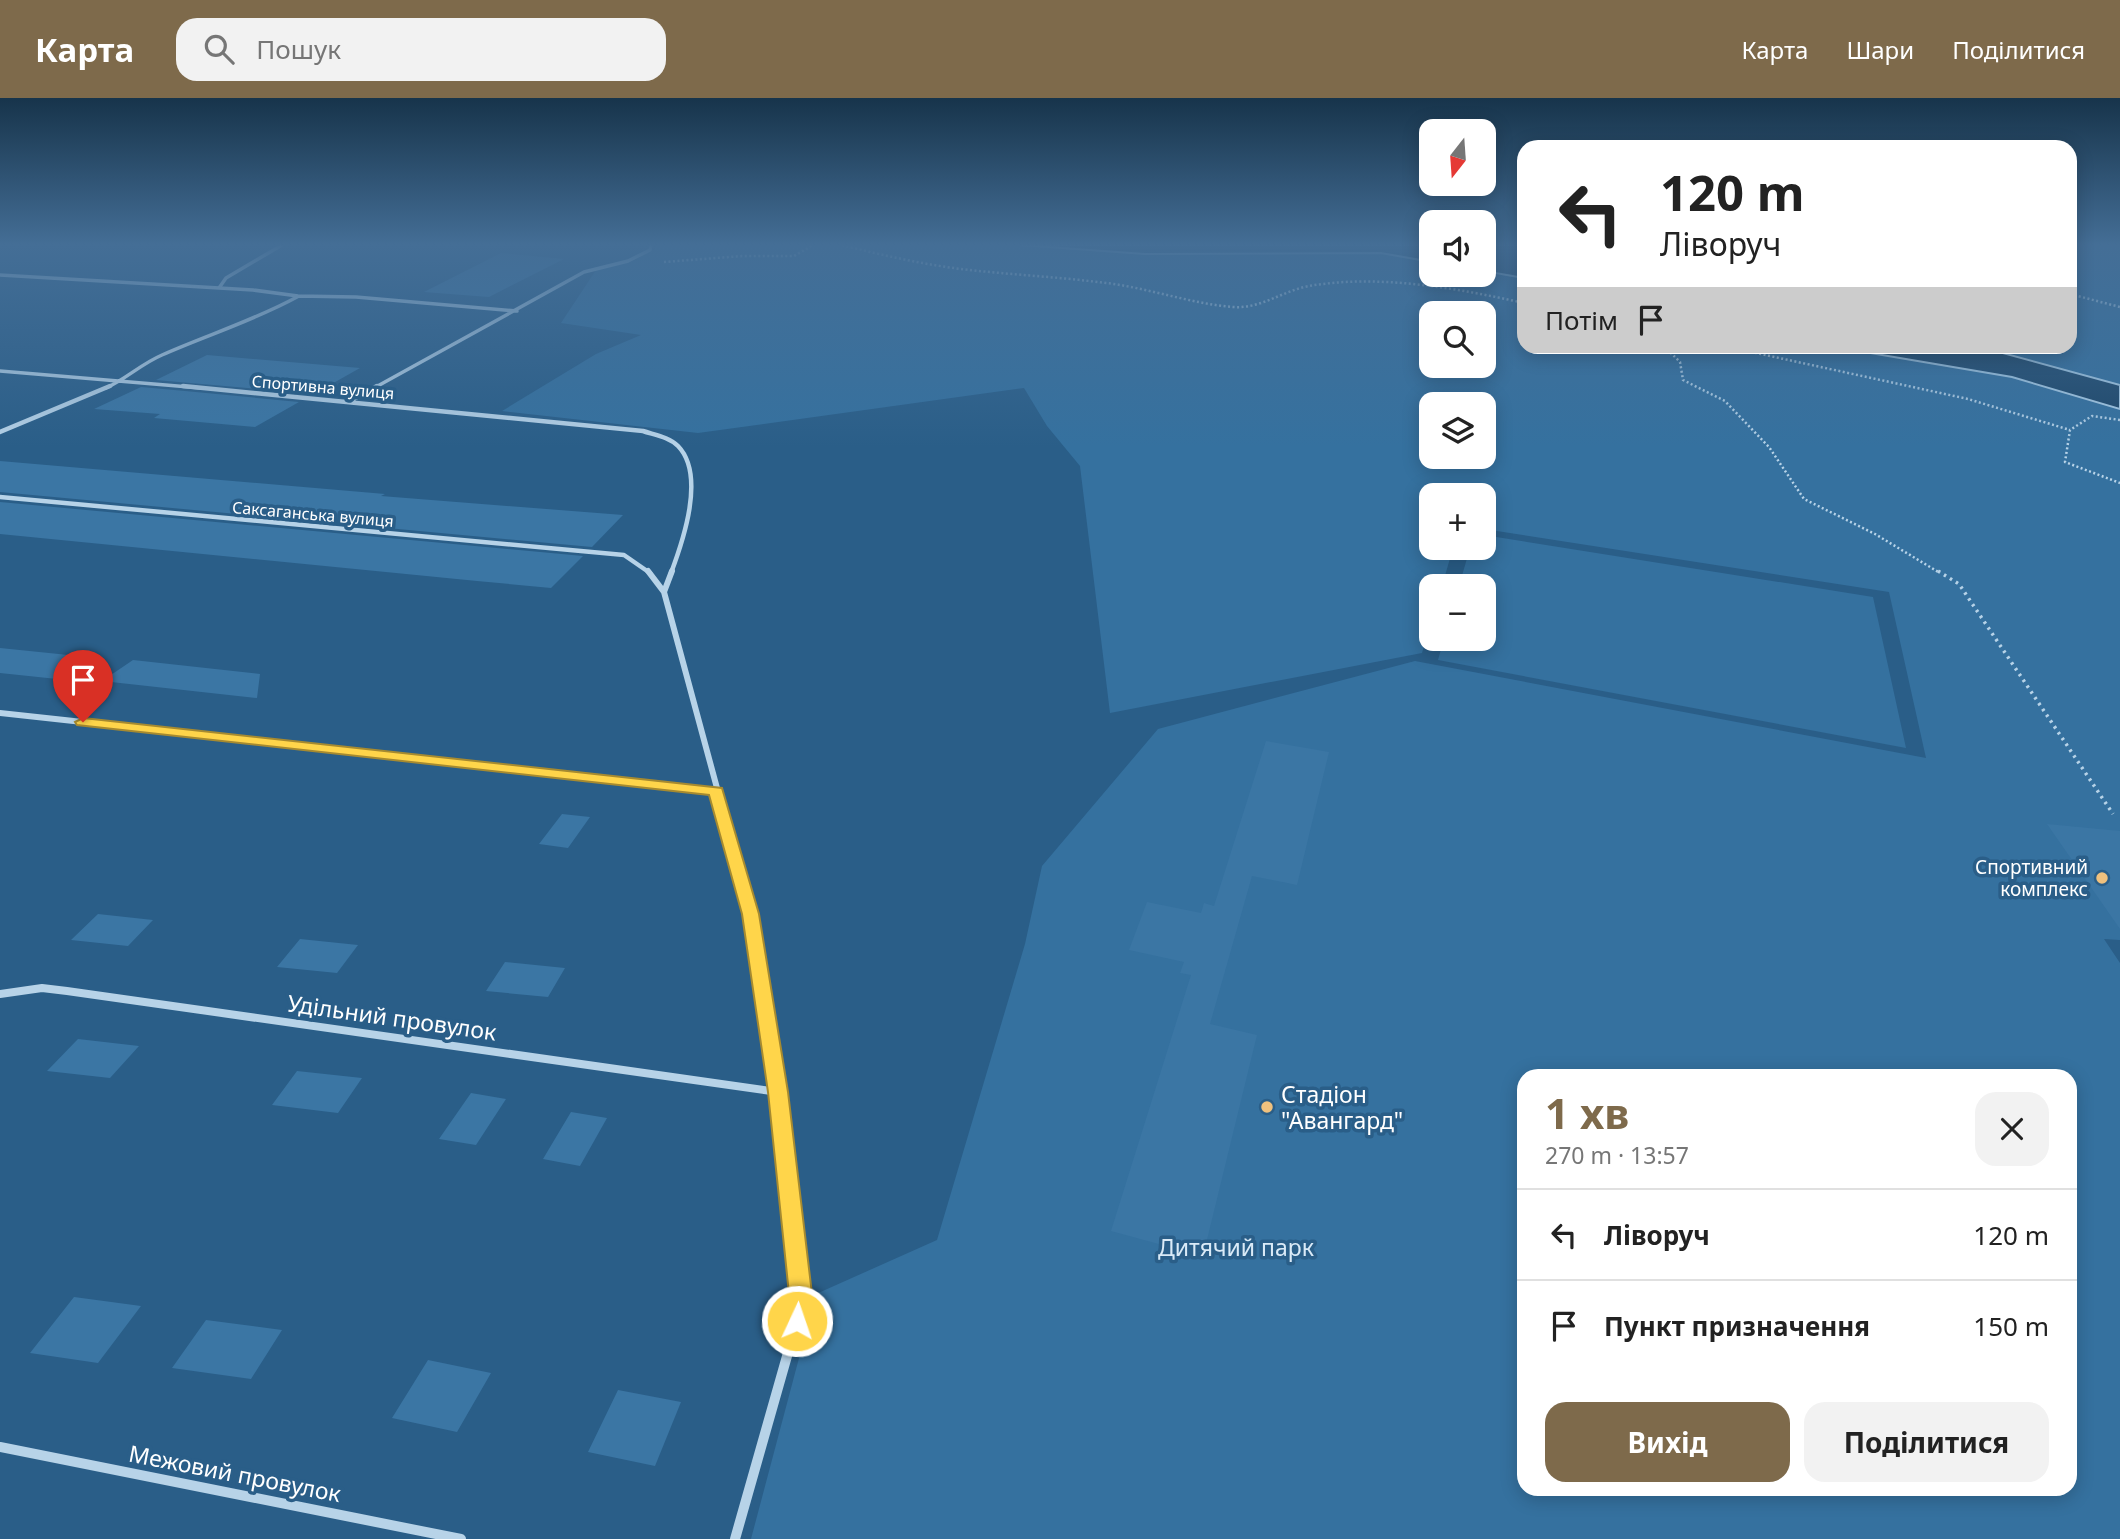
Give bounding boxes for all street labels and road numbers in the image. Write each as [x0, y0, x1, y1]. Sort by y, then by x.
street label: Спортивна вулиця [251, 370, 395, 404]
street label: Саксаганська вулиця [231, 496, 395, 532]
street label: Удільний провулок [285, 986, 499, 1048]
street label: Межовий провулок [126, 1437, 345, 1509]

